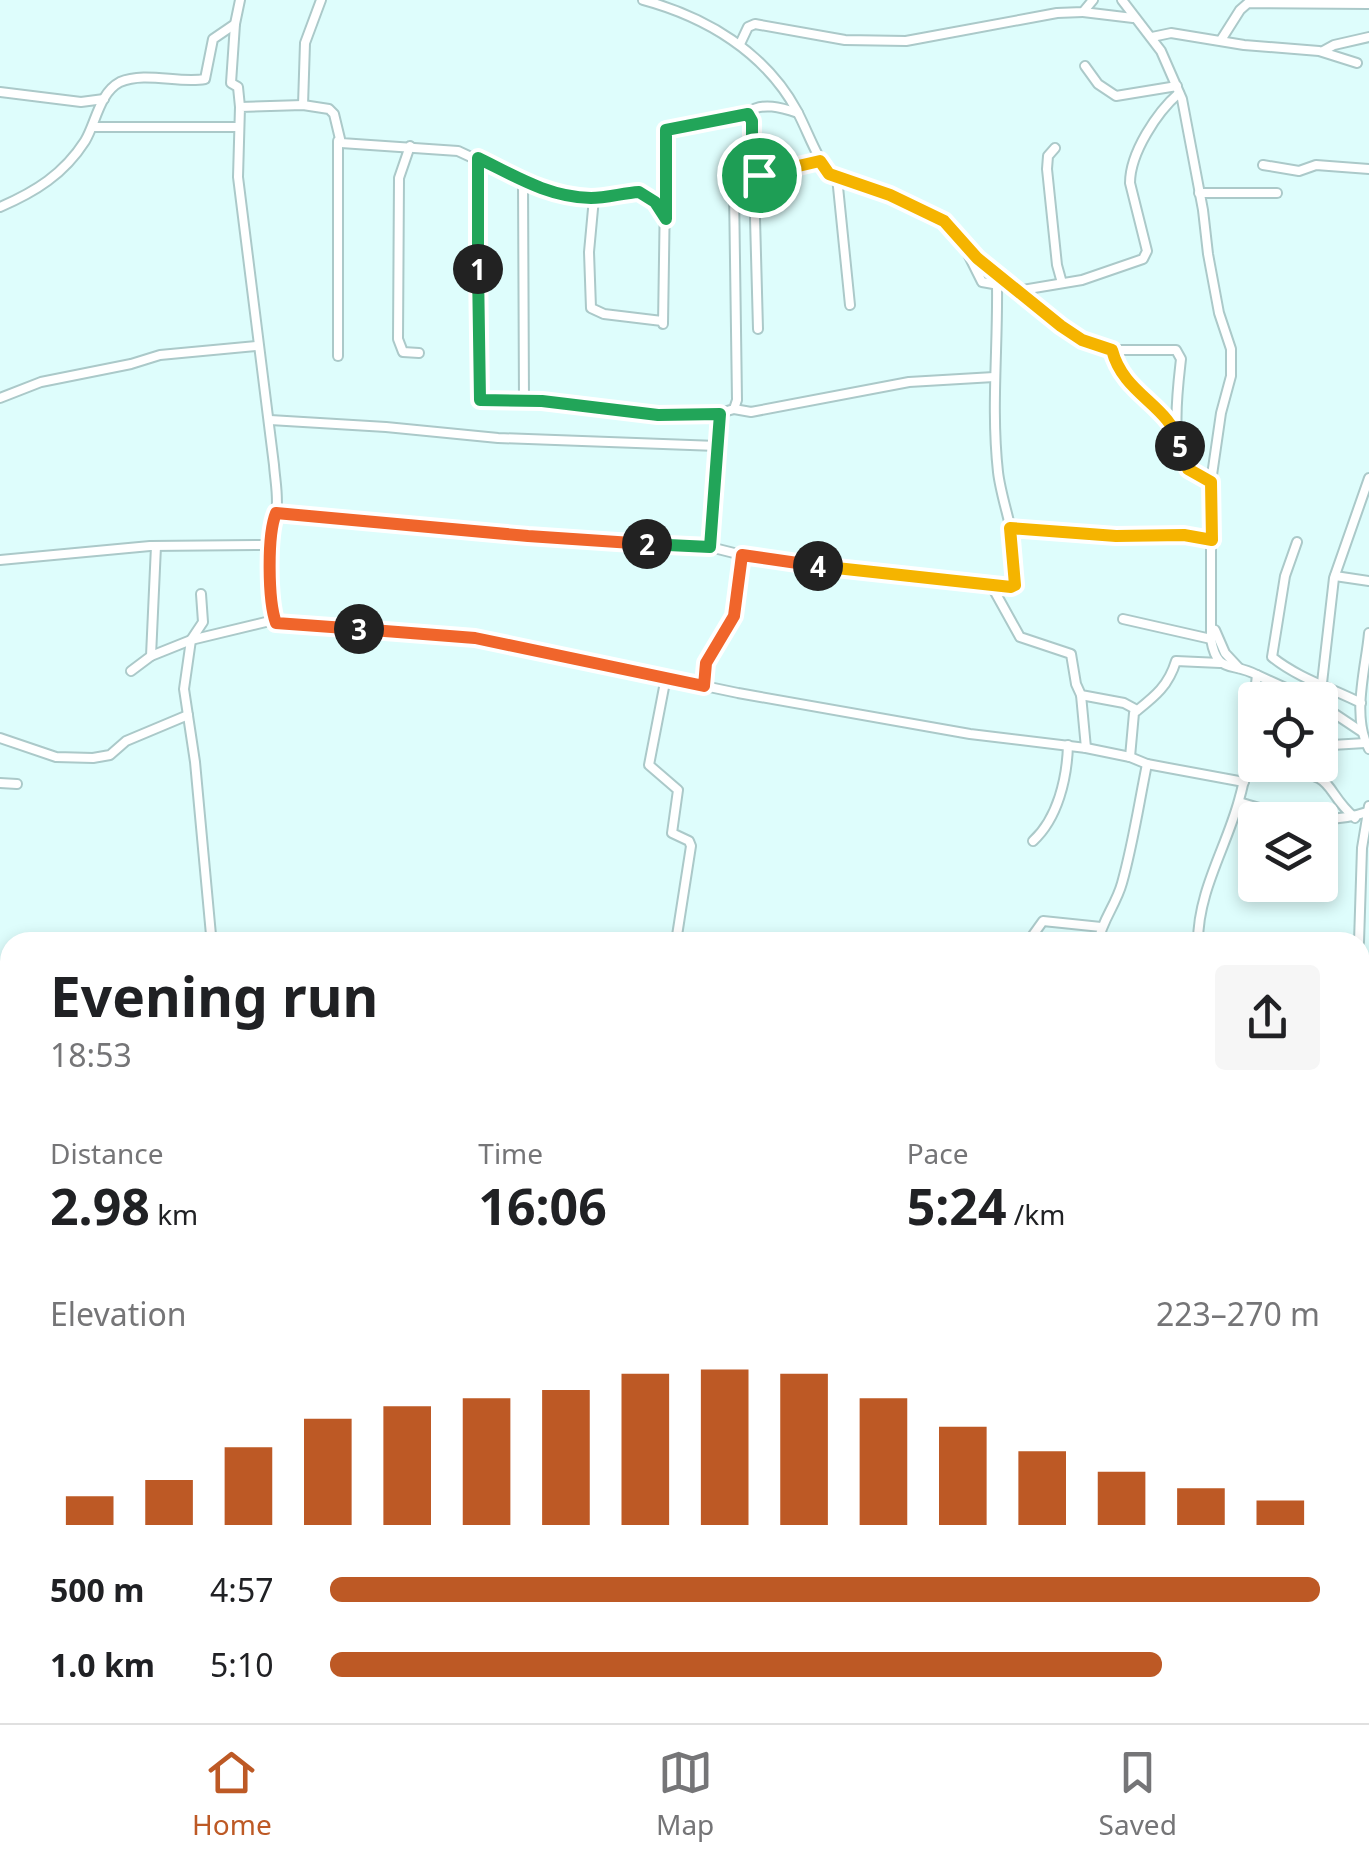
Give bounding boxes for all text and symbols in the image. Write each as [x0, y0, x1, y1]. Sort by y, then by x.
pin [717, 133, 802, 218]
icon: arrive [732, 148, 787, 203]
pin: 1 [453, 244, 503, 294]
text: 1 [470, 250, 486, 288]
pin: 5 [1155, 421, 1205, 471]
text: 5 [1172, 427, 1188, 465]
pin: 2 [622, 519, 672, 569]
text: 2 [639, 525, 655, 563]
pin: 4 [793, 541, 843, 591]
text: 4 [810, 547, 826, 585]
pin: 3 [334, 604, 384, 654]
text: 3 [351, 610, 367, 648]
map controls [1238, 682, 1338, 902]
button: locate [1238, 682, 1338, 782]
button: layers [1238, 802, 1338, 902]
text: Evening run [50, 958, 378, 1033]
button: share [1215, 965, 1320, 1070]
text: 18:53 [50, 1033, 132, 1076]
text: Distance [50, 1134, 163, 1172]
text: Time [478, 1134, 543, 1172]
text: Pace [907, 1134, 969, 1172]
text: 2.98 [50, 1172, 150, 1240]
text: 16:06 [478, 1172, 607, 1240]
text: 5:24 [907, 1172, 1007, 1240]
text: km [150, 1195, 198, 1233]
text: /km [1007, 1195, 1065, 1233]
text: Elevation [50, 1292, 187, 1335]
text: 223–270 m [1156, 1292, 1320, 1335]
text: 500 m [50, 1568, 144, 1611]
text: 4:57 [210, 1568, 274, 1611]
text: 1.0 km [50, 1643, 155, 1686]
text: 5:10 [210, 1643, 274, 1686]
tab: Home [192, 1745, 272, 1843]
tab: Map [656, 1745, 714, 1843]
tab: Saved [1099, 1745, 1177, 1843]

